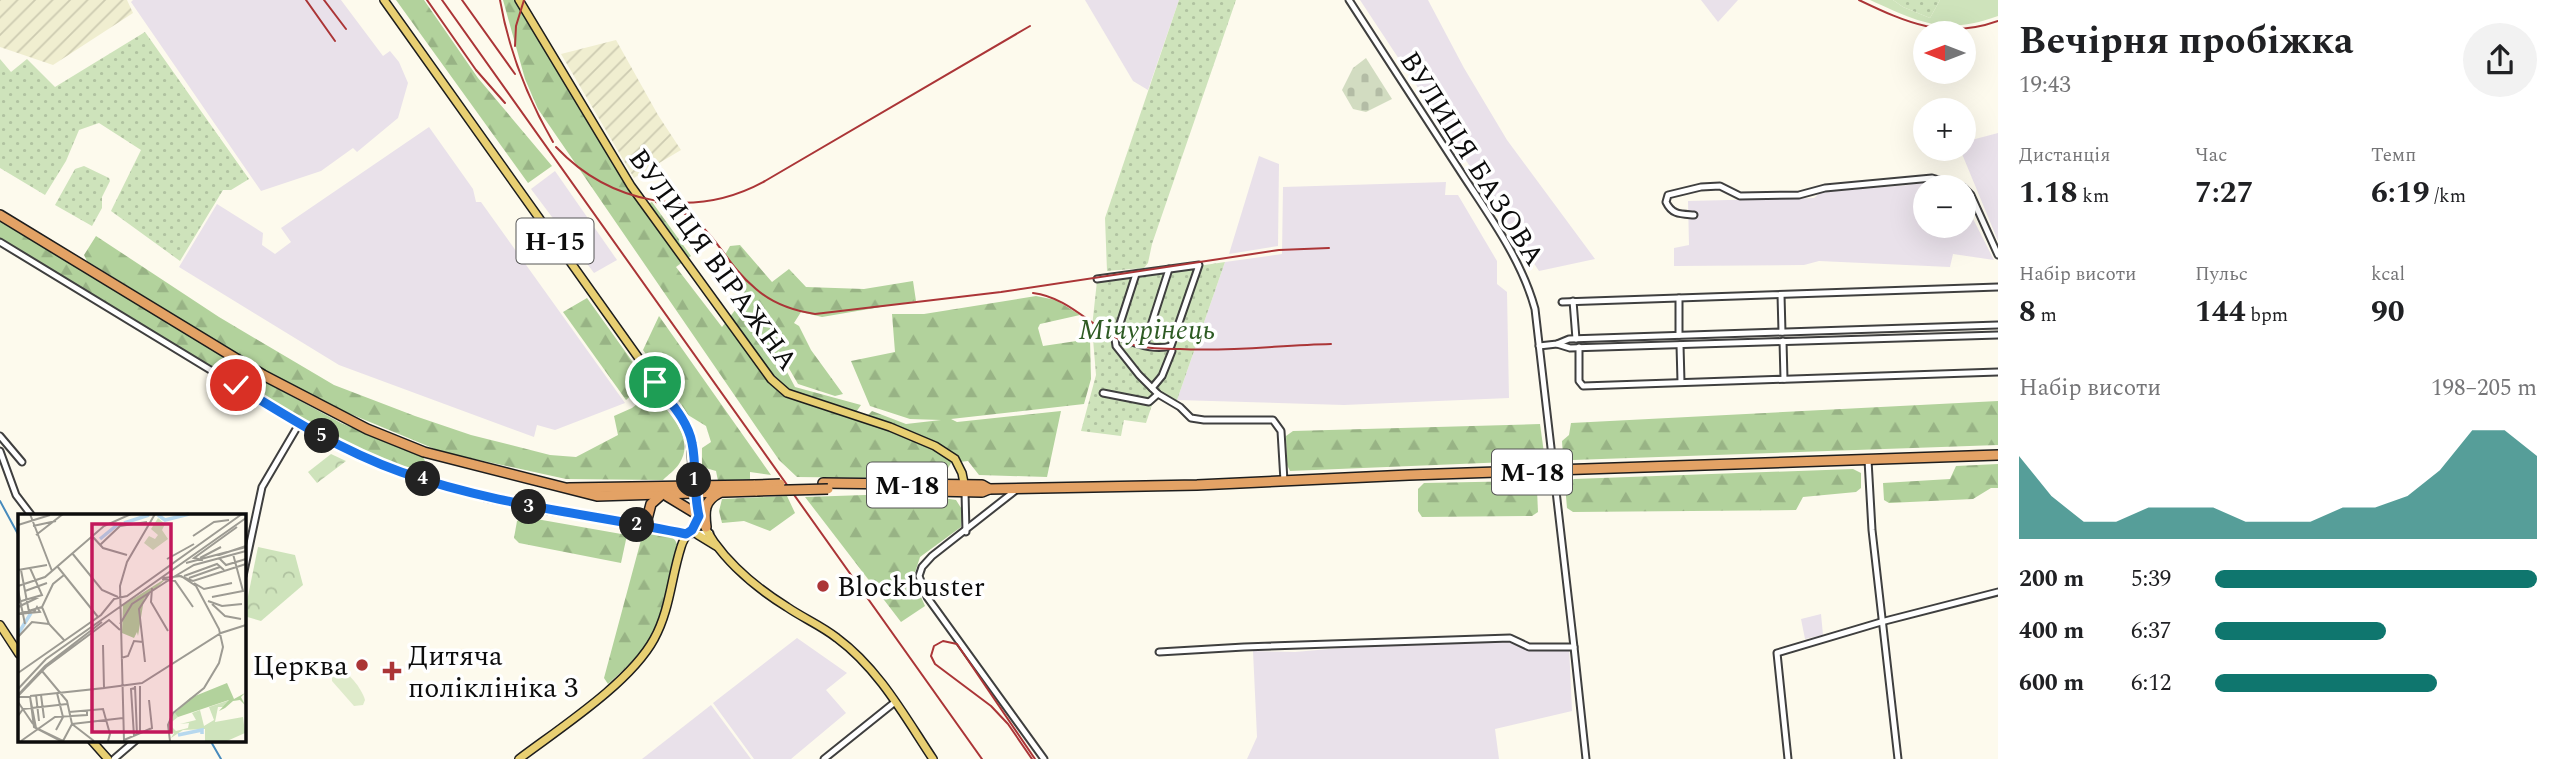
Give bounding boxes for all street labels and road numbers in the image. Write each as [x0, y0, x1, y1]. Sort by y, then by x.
street label: ВУЛИЦЯ БАЗОВА [1388, 43, 1555, 275]
street label: ВУЛИЦЯ ВІРАЖНА [617, 140, 808, 380]
road number: Н-15 [516, 218, 594, 264]
road number: М-18 [1492, 450, 1572, 494]
road number: М-18 [867, 463, 947, 508]

